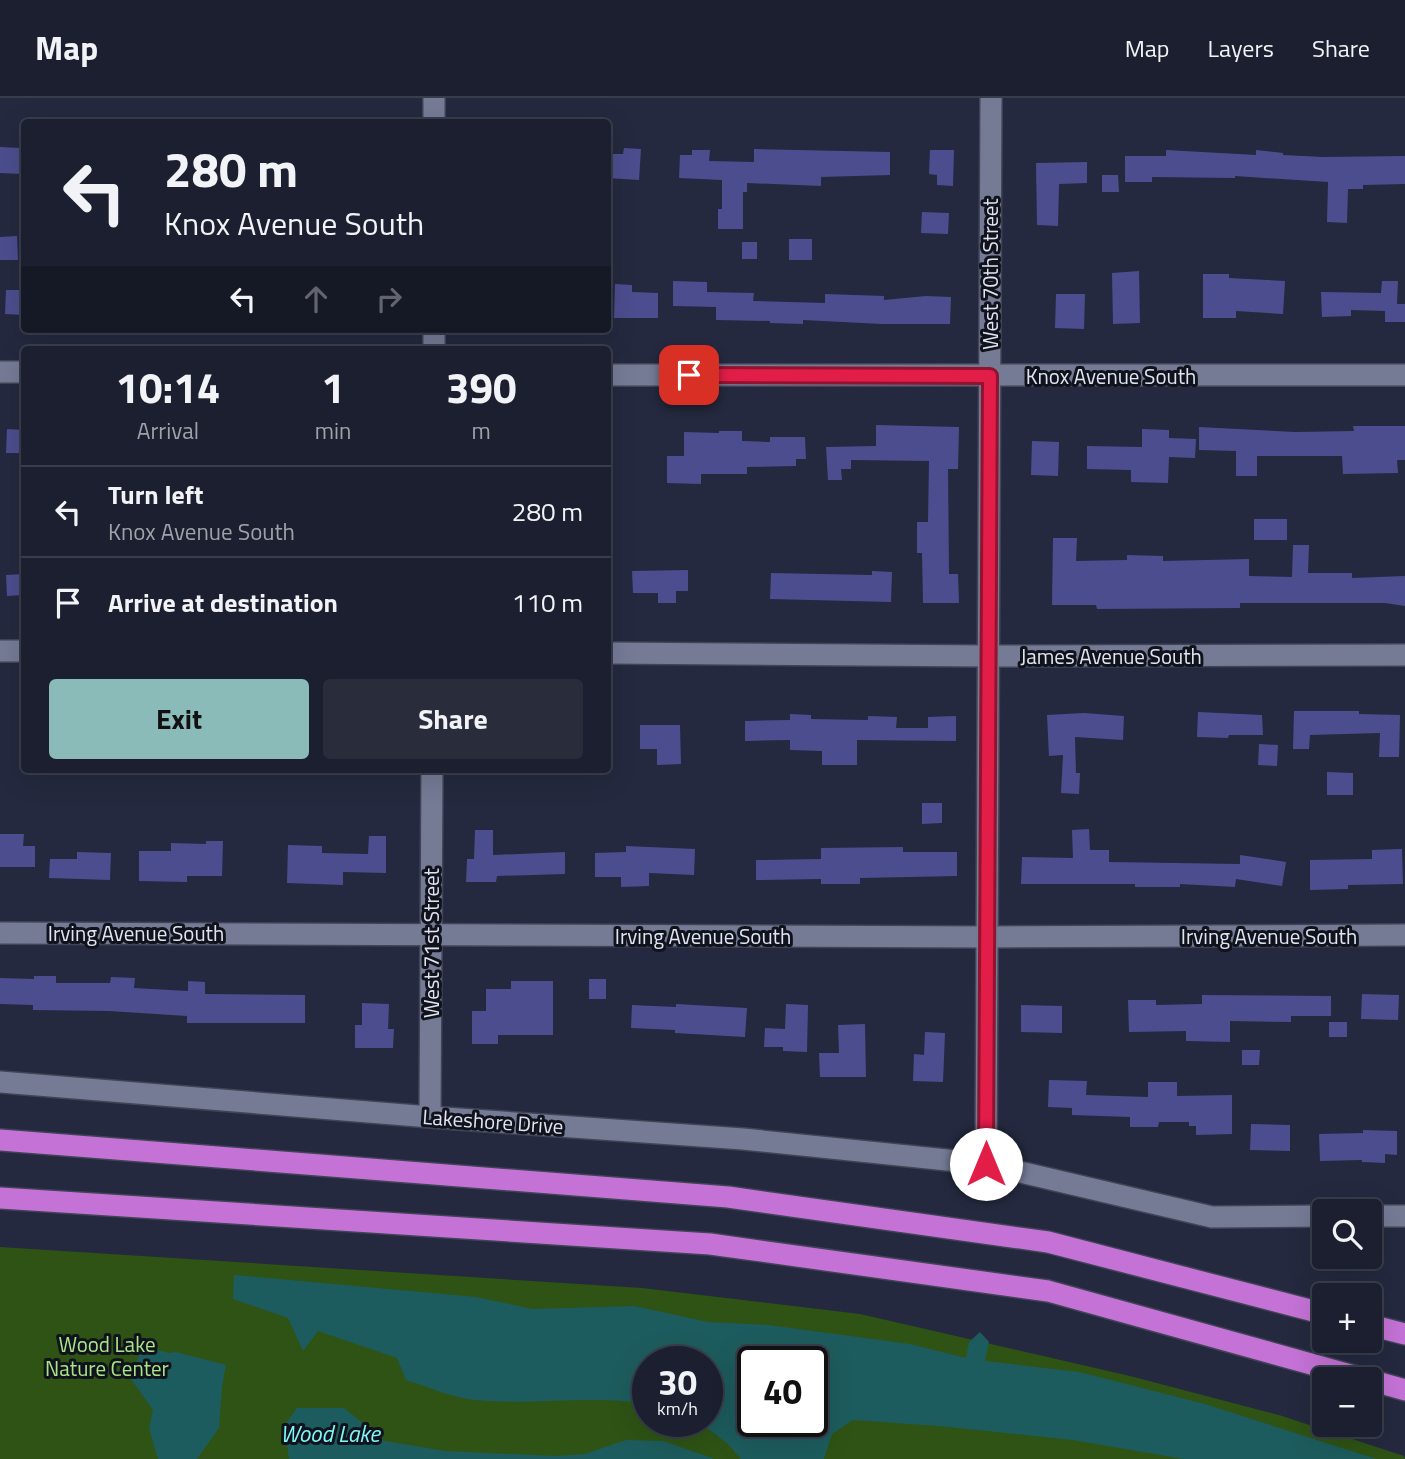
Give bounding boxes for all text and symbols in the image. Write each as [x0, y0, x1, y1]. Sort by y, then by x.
text: Map [35, 23, 98, 73]
text: Map [1125, 30, 1170, 66]
text: Layers [1208, 30, 1274, 66]
text: Share [1312, 30, 1370, 66]
text: 280 m [164, 131, 298, 206]
icon: left [49, 147, 140, 238]
street label: West 70th Street [974, 198, 1006, 350]
text: Knox Avenue South [164, 199, 424, 247]
icon: left [224, 280, 262, 318]
icon: ahead [297, 280, 335, 318]
icon: right [370, 280, 408, 318]
pin [659, 345, 719, 405]
text: 10:14 [115, 355, 220, 419]
text: 1 [321, 355, 345, 419]
text: 390 [446, 355, 516, 419]
icon: arrive [670, 356, 708, 394]
street label: Knox Avenue South [1026, 360, 1196, 392]
text: Arrival [137, 413, 199, 448]
text: min [315, 413, 351, 448]
text: m [472, 413, 491, 448]
text: Turn left [108, 475, 203, 514]
text: 280 m [512, 492, 583, 531]
icon: left [49, 493, 87, 531]
text: Knox Avenue South [108, 514, 295, 549]
text: Arrive at destination [108, 583, 338, 622]
text: 110 m [512, 583, 583, 622]
icon: arrive [49, 584, 87, 622]
street label: James Avenue South [1020, 640, 1202, 672]
button: Exit [49, 679, 309, 759]
button: Share [323, 679, 583, 759]
street label: West 71st Street [415, 867, 447, 1018]
street label: Irving Avenue South [48, 917, 224, 949]
street label: Irving Avenue South [615, 920, 791, 952]
street label: Irving Avenue South [1181, 920, 1357, 952]
street label: Lakeshore Drive [421, 1100, 565, 1142]
position arrow [949, 1127, 1023, 1201]
map controls [1312, 1199, 1382, 1437]
button: search [1312, 1199, 1382, 1269]
button: + [1312, 1283, 1382, 1353]
park label: Wood Lake Nature Center [45, 1328, 169, 1384]
speed limit sign: 40 [737, 1346, 828, 1437]
text: 30 [658, 1355, 697, 1409]
button: − [1312, 1367, 1382, 1437]
text: km/h [657, 1395, 698, 1422]
water label: Wood Lake [280, 1416, 381, 1451]

